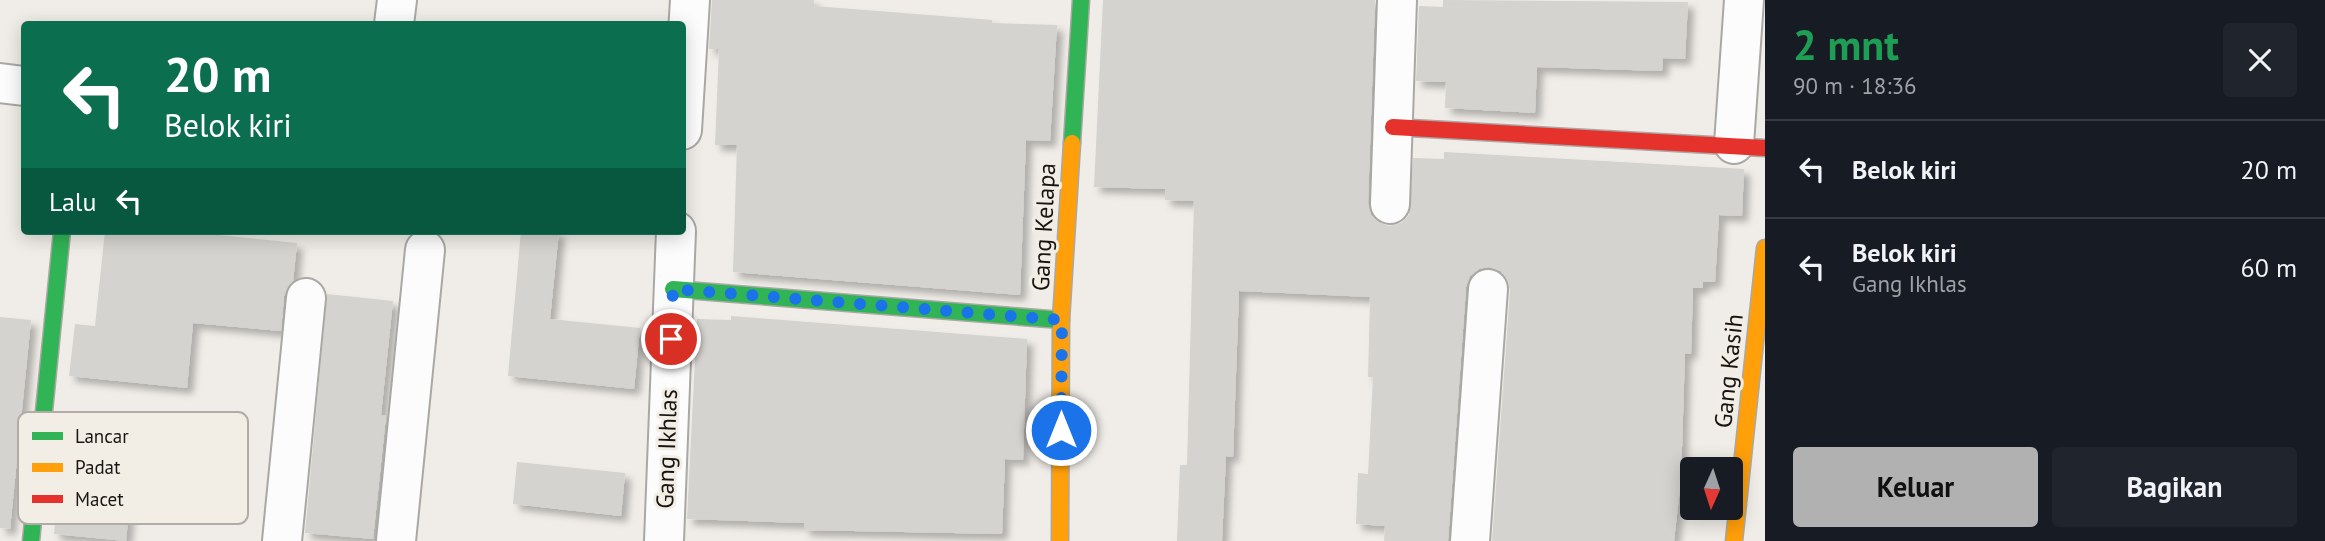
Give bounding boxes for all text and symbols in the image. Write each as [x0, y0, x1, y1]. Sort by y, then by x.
text: 2 mnt [1793, 17, 1899, 72]
button: close [2223, 23, 2297, 97]
text: 20 m [164, 42, 271, 106]
icon: left [49, 49, 140, 140]
text: 90 m · 18:36 [1793, 71, 1917, 100]
text: Belok kiri [164, 104, 292, 146]
icon: left [1793, 150, 1831, 188]
text: Belok kiri [1852, 153, 1957, 186]
text: 20 m [2241, 153, 2297, 186]
street label: Gang Kelapa [1025, 162, 1062, 292]
icon: left [110, 182, 148, 220]
text: Lalu [49, 185, 96, 218]
text: Belok kiri [1852, 236, 1957, 269]
icon: left [1793, 248, 1831, 286]
text: 60 m [2241, 251, 2297, 284]
text: Gang Ikhlas [1852, 269, 1967, 298]
pin [641, 309, 701, 369]
street label: Gang Kasih [1707, 312, 1750, 430]
icon: arrive [652, 320, 690, 358]
street label: Gang Ikhlas [649, 389, 684, 509]
position arrow [1024, 393, 1098, 467]
legend [18, 412, 248, 524]
text: Lancar [75, 424, 129, 448]
button: Keluar [1793, 447, 2038, 527]
button: Bagikan [2052, 447, 2297, 527]
text: Padat [75, 455, 121, 479]
north arrow [1680, 457, 1743, 520]
map controls [1680, 457, 1743, 520]
text: Macet [75, 487, 124, 511]

